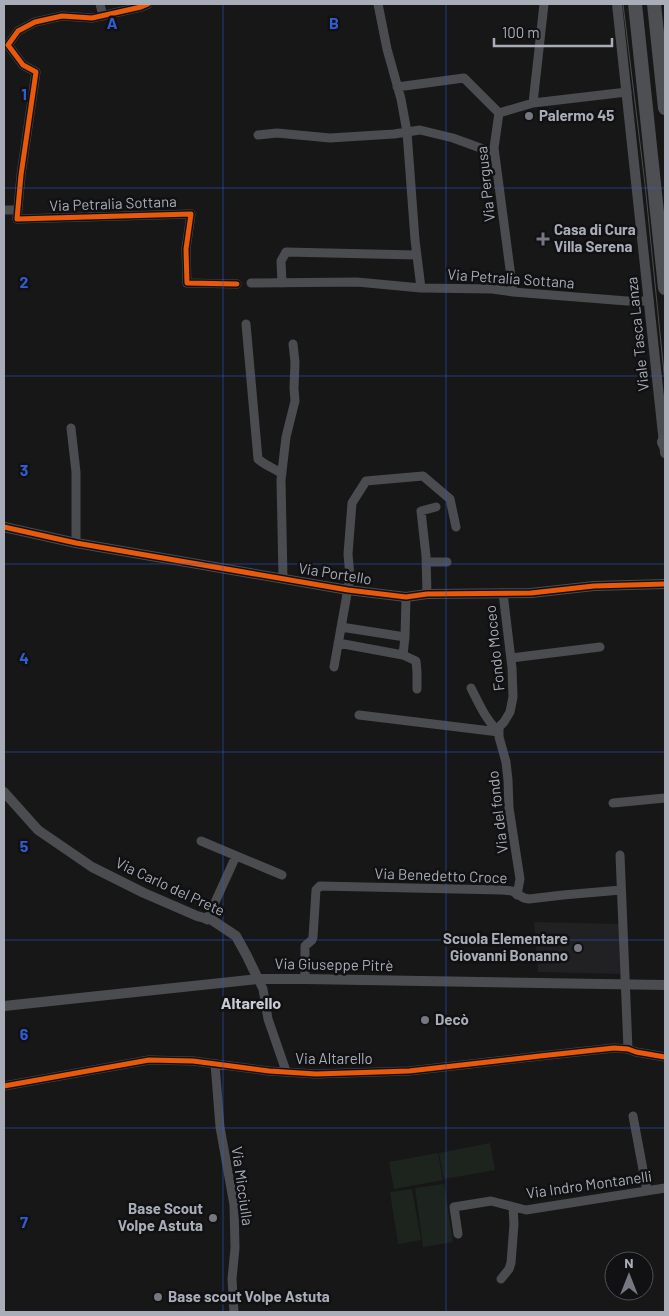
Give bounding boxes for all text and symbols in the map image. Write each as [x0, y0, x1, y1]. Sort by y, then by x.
text: A [107, 13, 118, 32]
text: B [329, 13, 339, 32]
scale bar [494, 15, 612, 47]
text: 100 m [502, 23, 540, 41]
text: 1 [21, 84, 27, 103]
place label: Palermo 45 [539, 106, 614, 124]
marker: Palermo 45 [523, 110, 535, 122]
street label: Via Pergusa [472, 145, 498, 223]
street label: Via Petralia Sottana [49, 192, 177, 214]
place label: Casa di Cura Villa Serena [554, 220, 636, 255]
marker: Casa di Cura Villa Serena [536, 232, 550, 246]
street label: Via Petralia Sottana [447, 265, 575, 291]
text: 2 [20, 272, 29, 291]
street label: Viale Tasca Lanza [622, 276, 652, 392]
text: 3 [20, 460, 28, 479]
street label: Via Portello [297, 558, 373, 588]
street label: Fondo Moceo [481, 604, 507, 692]
text: 4 [19, 648, 29, 667]
street label: Via del fondo [483, 770, 511, 854]
text: 5 [20, 836, 29, 855]
street label: Via Carlo del Prete [113, 853, 228, 919]
street label: Via Benedetto Croce [374, 864, 508, 886]
place label: Scuola Elementare Giovanni Bonanno [443, 929, 568, 964]
marker: Scuola Elementare Giovanni Bonanno [572, 942, 584, 954]
street label: Via Giuseppe Pitrè [275, 954, 393, 974]
district label: Altarello [221, 993, 281, 1012]
place label: Decò [435, 1010, 469, 1028]
marker: Decò [419, 1014, 431, 1026]
text: 6 [20, 1024, 29, 1043]
street label: Via Altarello [295, 1049, 373, 1067]
street label: Via Micciulla [229, 1145, 257, 1227]
street label: Via Indro Montanelli [525, 1166, 653, 1202]
place label: Base Scout Volpe Astuta [118, 1199, 203, 1234]
text: 7 [20, 1212, 28, 1231]
marker: Base Scout Volpe Astuta [207, 1212, 219, 1224]
north arrow [604, 1251, 654, 1301]
text: N [624, 1254, 634, 1271]
place label: Base scout Volpe Astuta [168, 1287, 330, 1305]
marker: Base scout Volpe Astuta [152, 1291, 164, 1303]

